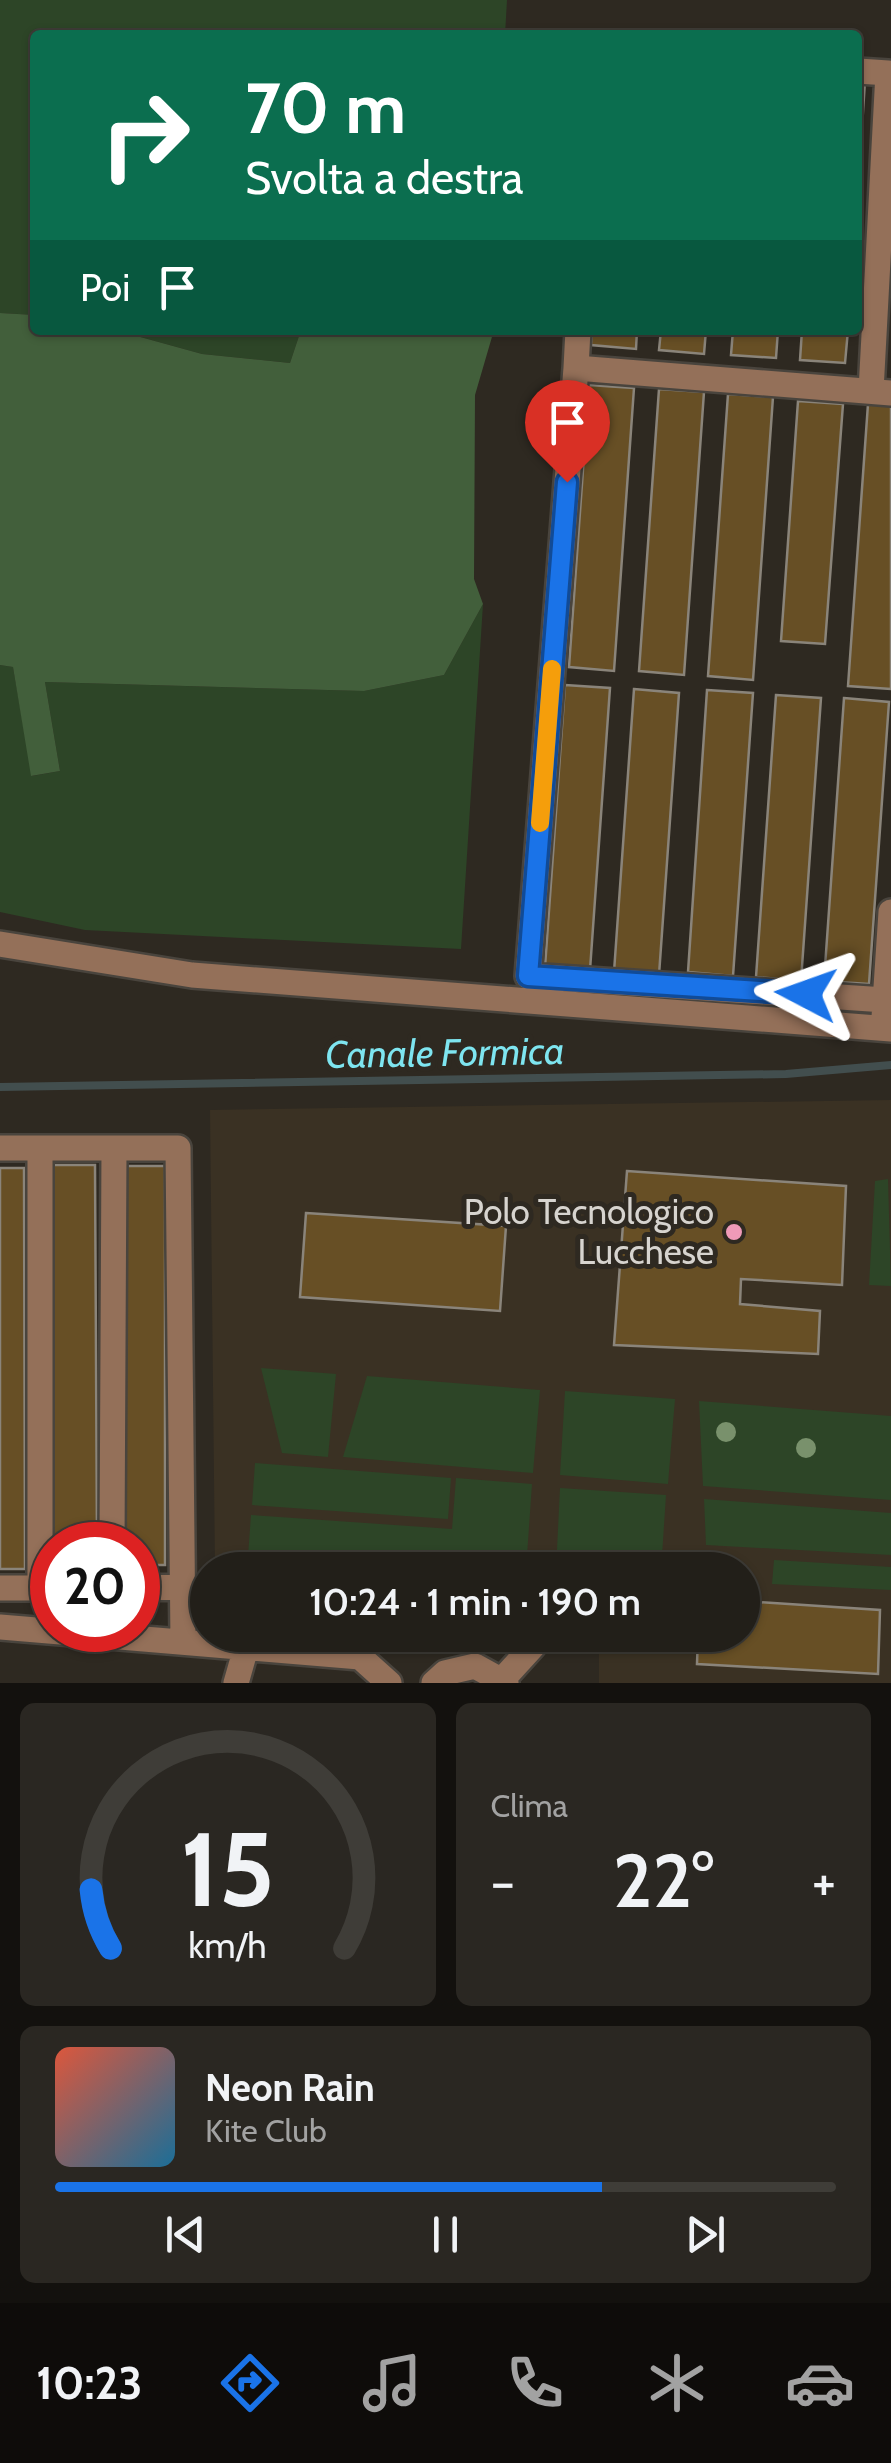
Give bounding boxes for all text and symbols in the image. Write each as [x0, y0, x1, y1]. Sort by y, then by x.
text: 70 m [245, 65, 406, 151]
icon: right [80, 70, 210, 200]
text: Svolta a destra [245, 151, 523, 205]
icon: arrive [150, 260, 205, 315]
text: Poi [80, 264, 130, 311]
pin [525, 380, 610, 483]
icon: arrive [540, 395, 595, 450]
position arrow [754, 942, 858, 1046]
water label: Canale Formica [325, 1027, 565, 1078]
place label: Polo Tecnologico Lucchese [464, 1190, 714, 1273]
marker: Polo Tecnologico Lucchese [723, 1221, 745, 1243]
speed limit sign: 20 [30, 1522, 160, 1652]
text: 10:24 · 1 min · 190 m [309, 1578, 641, 1625]
text: Clima [491, 1786, 568, 1825]
text: 15 [181, 1806, 275, 1932]
text: 22° [613, 1835, 714, 1926]
text: − [491, 1848, 515, 1915]
text: + [812, 1848, 836, 1915]
text: km/h [189, 1924, 267, 1967]
text: Neon Rain [205, 2064, 375, 2111]
text: Kite Club [205, 2111, 327, 2150]
icon: previous [158, 2207, 213, 2262]
icon: pause [418, 2207, 473, 2262]
icon: next [678, 2207, 733, 2262]
icon: directions [215, 2348, 285, 2418]
icon: music [357, 2348, 427, 2418]
icon: phone [500, 2348, 570, 2418]
icon: climate [642, 2348, 712, 2418]
icon: car [785, 2348, 855, 2418]
text: 10:23 [36, 2356, 143, 2410]

